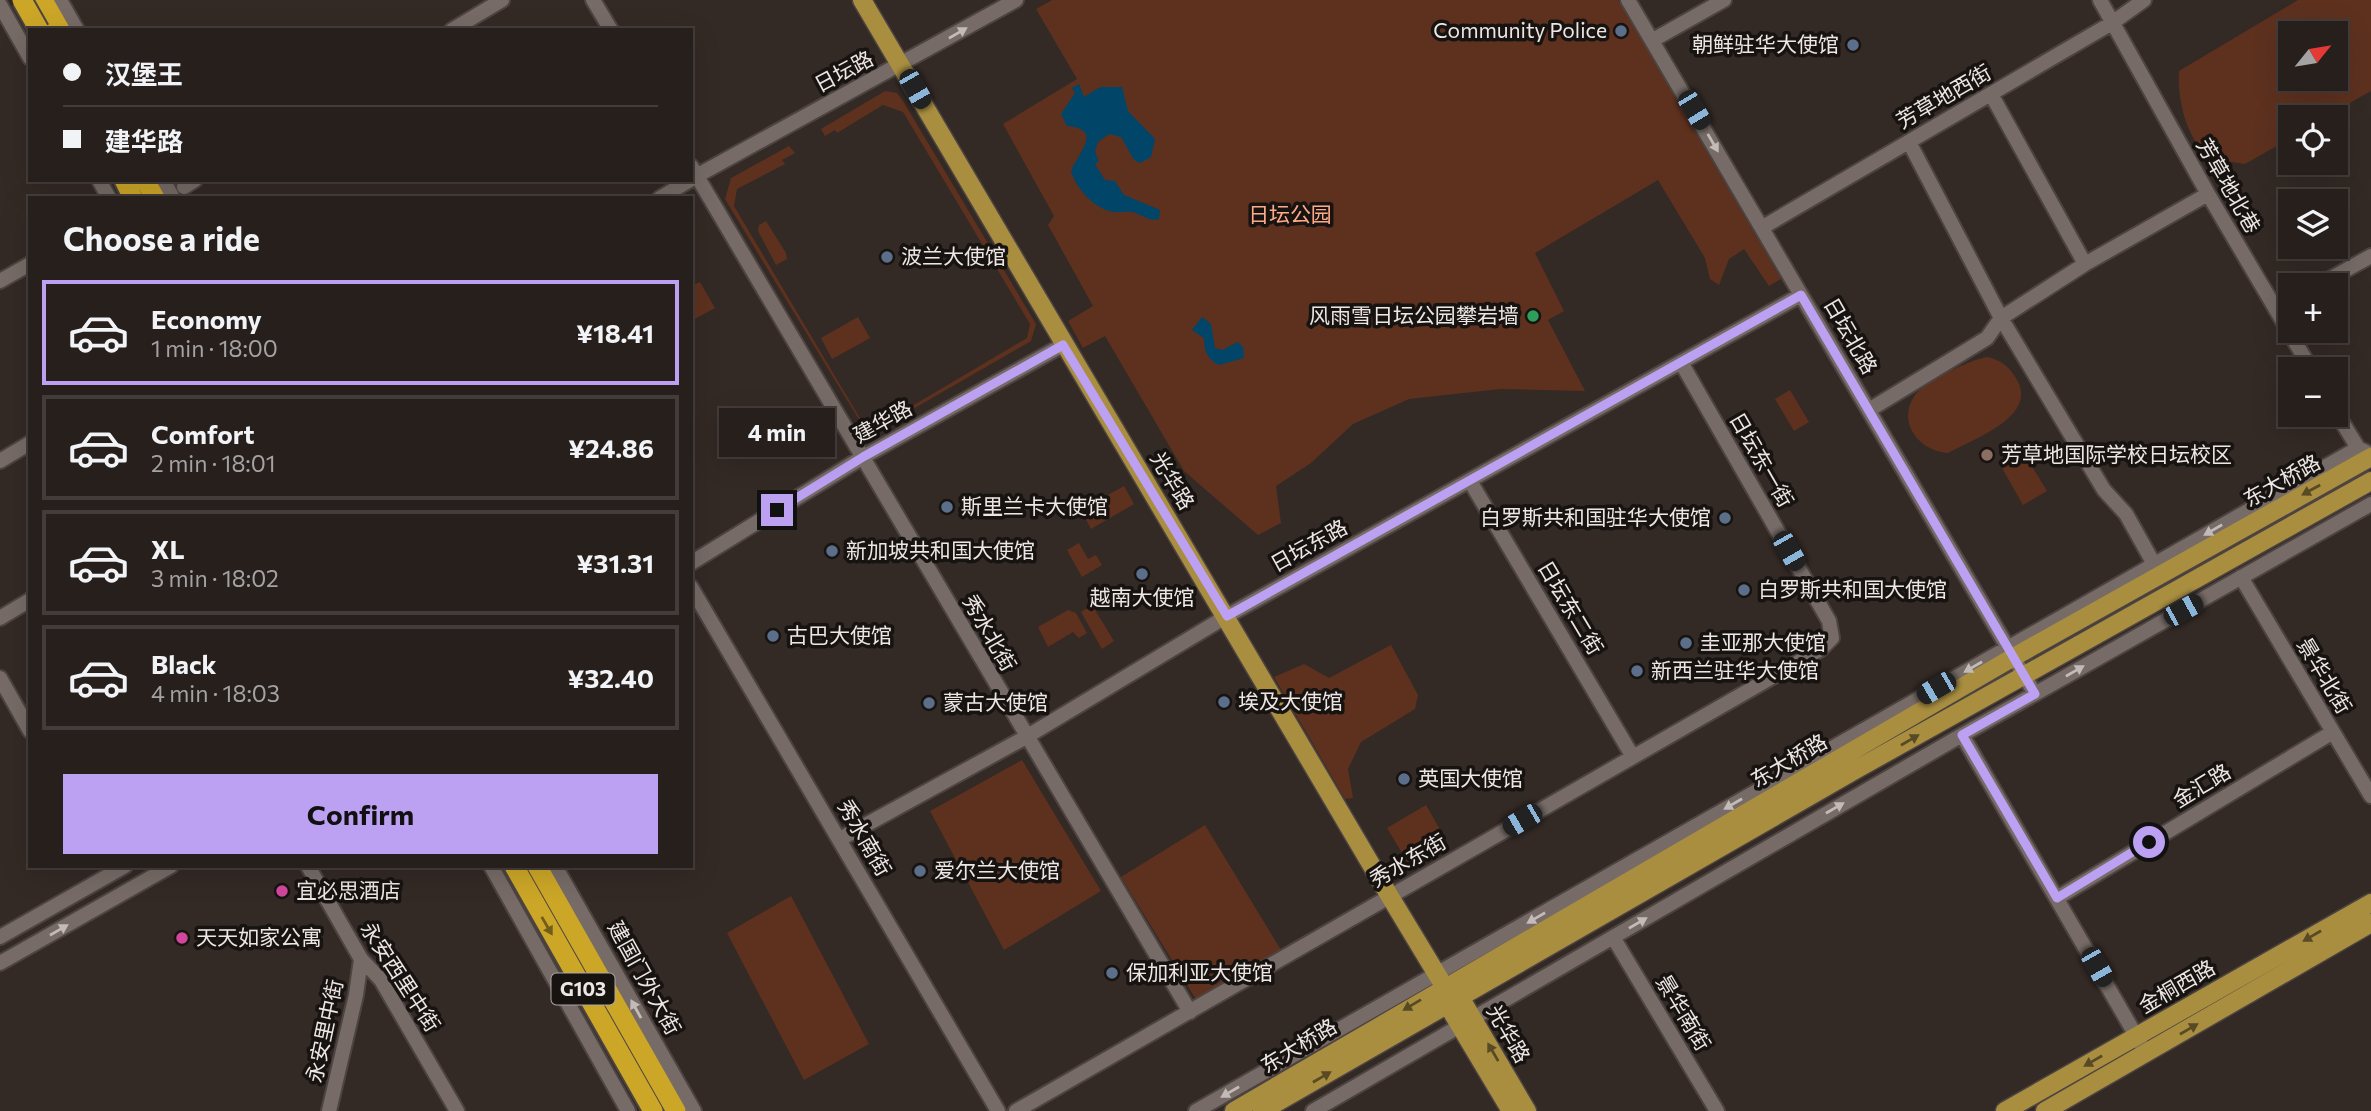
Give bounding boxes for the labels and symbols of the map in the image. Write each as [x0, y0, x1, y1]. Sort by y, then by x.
place label: Community Police [1433, 17, 1607, 42]
north arrow [2278, 21, 2348, 91]
marker: Community Police [1613, 23, 1629, 39]
one-way arrow [949, 27, 968, 39]
place label: 朝鲜驻华大使馆 [1692, 31, 1839, 56]
marker: 朝鲜驻华大使馆 [1845, 37, 1861, 53]
street label: 日坛路 [810, 45, 877, 97]
street label: 芳草地西街 [1892, 59, 1995, 133]
car [896, 66, 935, 112]
car [1675, 87, 1714, 133]
one-way arrow [1707, 133, 1719, 152]
street label: 芳草地北巷 [2192, 134, 2266, 237]
park label: 日坛公园 [1248, 201, 1332, 226]
place label: 波兰大使馆 [901, 243, 1006, 268]
marker: 波兰大使馆 [879, 249, 895, 265]
street label: 日坛北路 [1819, 293, 1883, 378]
place label: 风雨雪日坛公园攀岩墙 [1309, 302, 1519, 327]
marker: 风雨雪日坛公园攀岩墙 [1525, 308, 1541, 324]
street label: 建华路 [849, 394, 916, 447]
callout: 4 min [719, 408, 835, 458]
street label: 日坛东一街 [1725, 408, 1799, 511]
place label: 芳草地国际学校日坛校区 [2001, 441, 2232, 466]
street label: 光华路 [1146, 447, 1200, 514]
marker: 芳草地国际学校日坛校区 [1979, 447, 1995, 463]
street label: 东大桥路 [2238, 448, 2324, 511]
one-way arrow [2302, 484, 2321, 496]
place label: 斯里兰卡大使馆 [961, 493, 1108, 518]
route end [761, 494, 793, 526]
marker: 斯里兰卡大使馆 [939, 499, 955, 515]
place label: 白罗斯共和国驻华大使馆 [1480, 504, 1711, 529]
marker: 白罗斯共和国驻华大使馆 [1717, 510, 1733, 526]
street label: 日坛东路 [1265, 513, 1351, 576]
one-way arrow [2203, 524, 2223, 536]
car [1770, 528, 1809, 574]
place label: 新加坡共和国大使馆 [846, 537, 1035, 562]
marker: 新加坡共和国大使馆 [824, 543, 840, 559]
street label: 日坛东二街 [1534, 556, 1609, 659]
marker: 越南大使馆 [1134, 566, 1150, 582]
place label: 白罗斯共和国大使馆 [1758, 576, 1947, 601]
marker: 白罗斯共和国大使馆 [1736, 582, 1752, 598]
place label: 越南大使馆 [1090, 584, 1195, 609]
street label: 秀水北街 [958, 590, 1022, 675]
car [2160, 591, 2207, 629]
place label: 古巴大使馆 [787, 622, 892, 647]
marker: 古巴大使馆 [765, 628, 781, 644]
place label: 圭亚那大使馆 [1700, 629, 1826, 654]
street label: 景华北街 [2293, 633, 2358, 718]
marker: 圭亚那大使馆 [1678, 635, 1694, 651]
place label: 新西兰驻华大使馆 [1651, 657, 1819, 682]
one-way arrow [1963, 660, 1982, 673]
marker: 新西兰驻华大使馆 [1629, 663, 1645, 679]
one-way arrow [2065, 665, 2084, 677]
car [1913, 668, 1960, 708]
place label: 埃及大使馆 [1238, 688, 1343, 713]
place label: 蒙古大使馆 [943, 689, 1048, 714]
marker: 埃及大使馆 [1216, 694, 1232, 710]
marker: 蒙古大使馆 [921, 695, 937, 711]
street label: 东大桥路 [1746, 728, 1831, 792]
one-way arrow [1901, 734, 1920, 746]
street label: 金汇路 [2168, 758, 2235, 812]
place label: 英国大使馆 [1418, 765, 1523, 790]
marker: 英国大使馆 [1396, 771, 1412, 787]
street label: 秀水南街 [833, 795, 897, 880]
one-way arrow [1723, 798, 1743, 810]
car [1499, 800, 1546, 840]
one-way arrow [1825, 802, 1844, 814]
route start [2133, 826, 2165, 858]
street label: 秀水东街 [1365, 828, 1450, 892]
place label: 爱尔兰大使馆 [934, 857, 1060, 882]
marker: 爱尔兰大使馆 [912, 863, 928, 879]
place label: 宜必思酒店 [296, 877, 401, 902]
marker: 宜必思酒店 [274, 883, 290, 899]
one-way arrow [1526, 911, 1545, 924]
one-way arrow [541, 916, 554, 935]
street label: 建国门外大街 [604, 916, 687, 1038]
street label: 永安西里中街 [356, 917, 446, 1036]
one-way arrow [1628, 917, 1648, 929]
one-way arrow [50, 924, 69, 936]
place label: 天天如家公寓 [196, 924, 322, 949]
marker: 天天如家公寓 [174, 930, 190, 946]
one-way arrow [2302, 930, 2321, 942]
car [2078, 944, 2117, 990]
street label: 金桐西路 [2134, 954, 2219, 1018]
place label: 保加利亚大使馆 [1126, 959, 1273, 984]
marker: 保加利亚大使馆 [1104, 965, 1120, 981]
street label: 景华南街 [1652, 970, 1717, 1055]
road number: G103 [552, 973, 614, 1004]
street label: 永安里中街 [300, 977, 347, 1085]
one-way arrow [630, 999, 642, 1019]
one-way arrow [1403, 999, 1422, 1011]
street label: 光华路 [1483, 1000, 1536, 1067]
street label: 东大桥路 [1256, 1012, 1341, 1077]
one-way arrow [2179, 1023, 2199, 1035]
one-way arrow [1487, 1043, 1499, 1062]
one-way arrow [2083, 1055, 2102, 1067]
one-way arrow [1312, 1071, 1331, 1083]
one-way arrow [1220, 1086, 1239, 1098]

